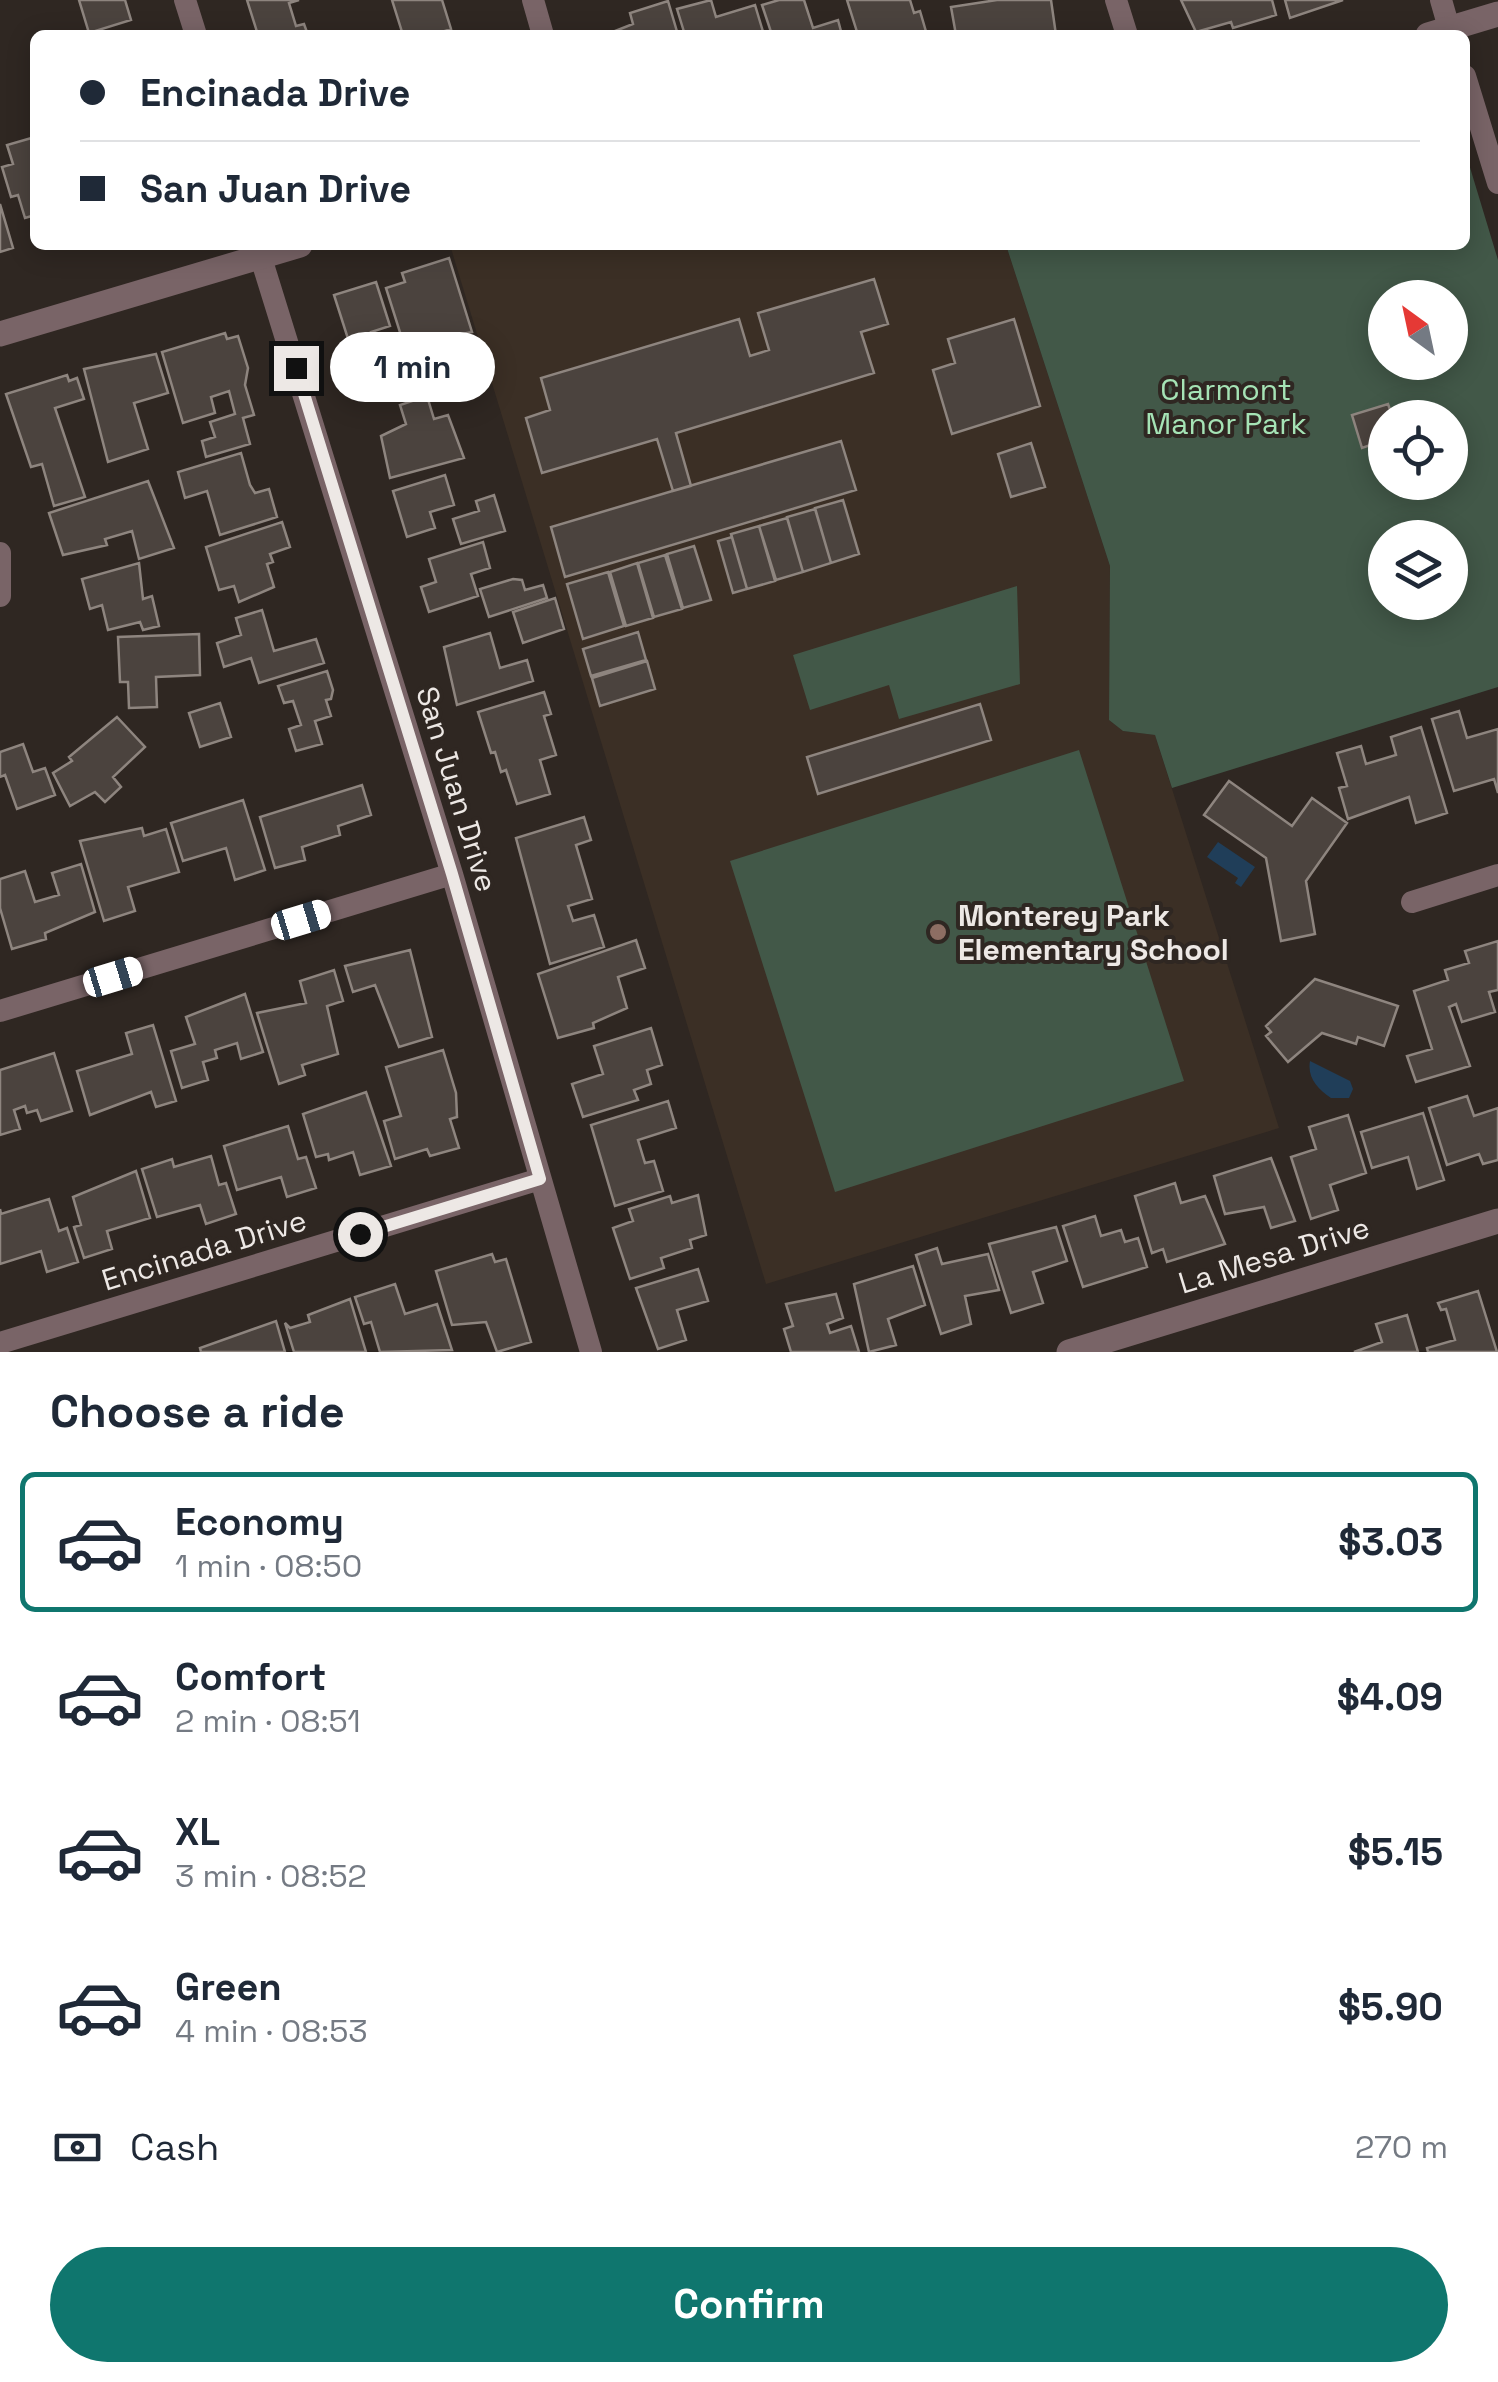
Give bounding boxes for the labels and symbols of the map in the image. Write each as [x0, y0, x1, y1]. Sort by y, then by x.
north arrow [1368, 280, 1468, 380]
callout: 1 min [331, 333, 496, 403]
route end [274, 346, 319, 391]
park label: Clarmont Manor Park [1145, 370, 1307, 443]
street label: San Juan Drive [407, 682, 507, 896]
place label: Monterey Park Elementary School [958, 896, 1229, 969]
car [268, 897, 334, 943]
marker: Monterey Park Elementary School [927, 921, 949, 943]
car [80, 954, 146, 1000]
street label: Encinada Drive [97, 1200, 311, 1300]
street label: La Mesa Drive [1174, 1207, 1374, 1303]
route start [338, 1212, 383, 1257]

